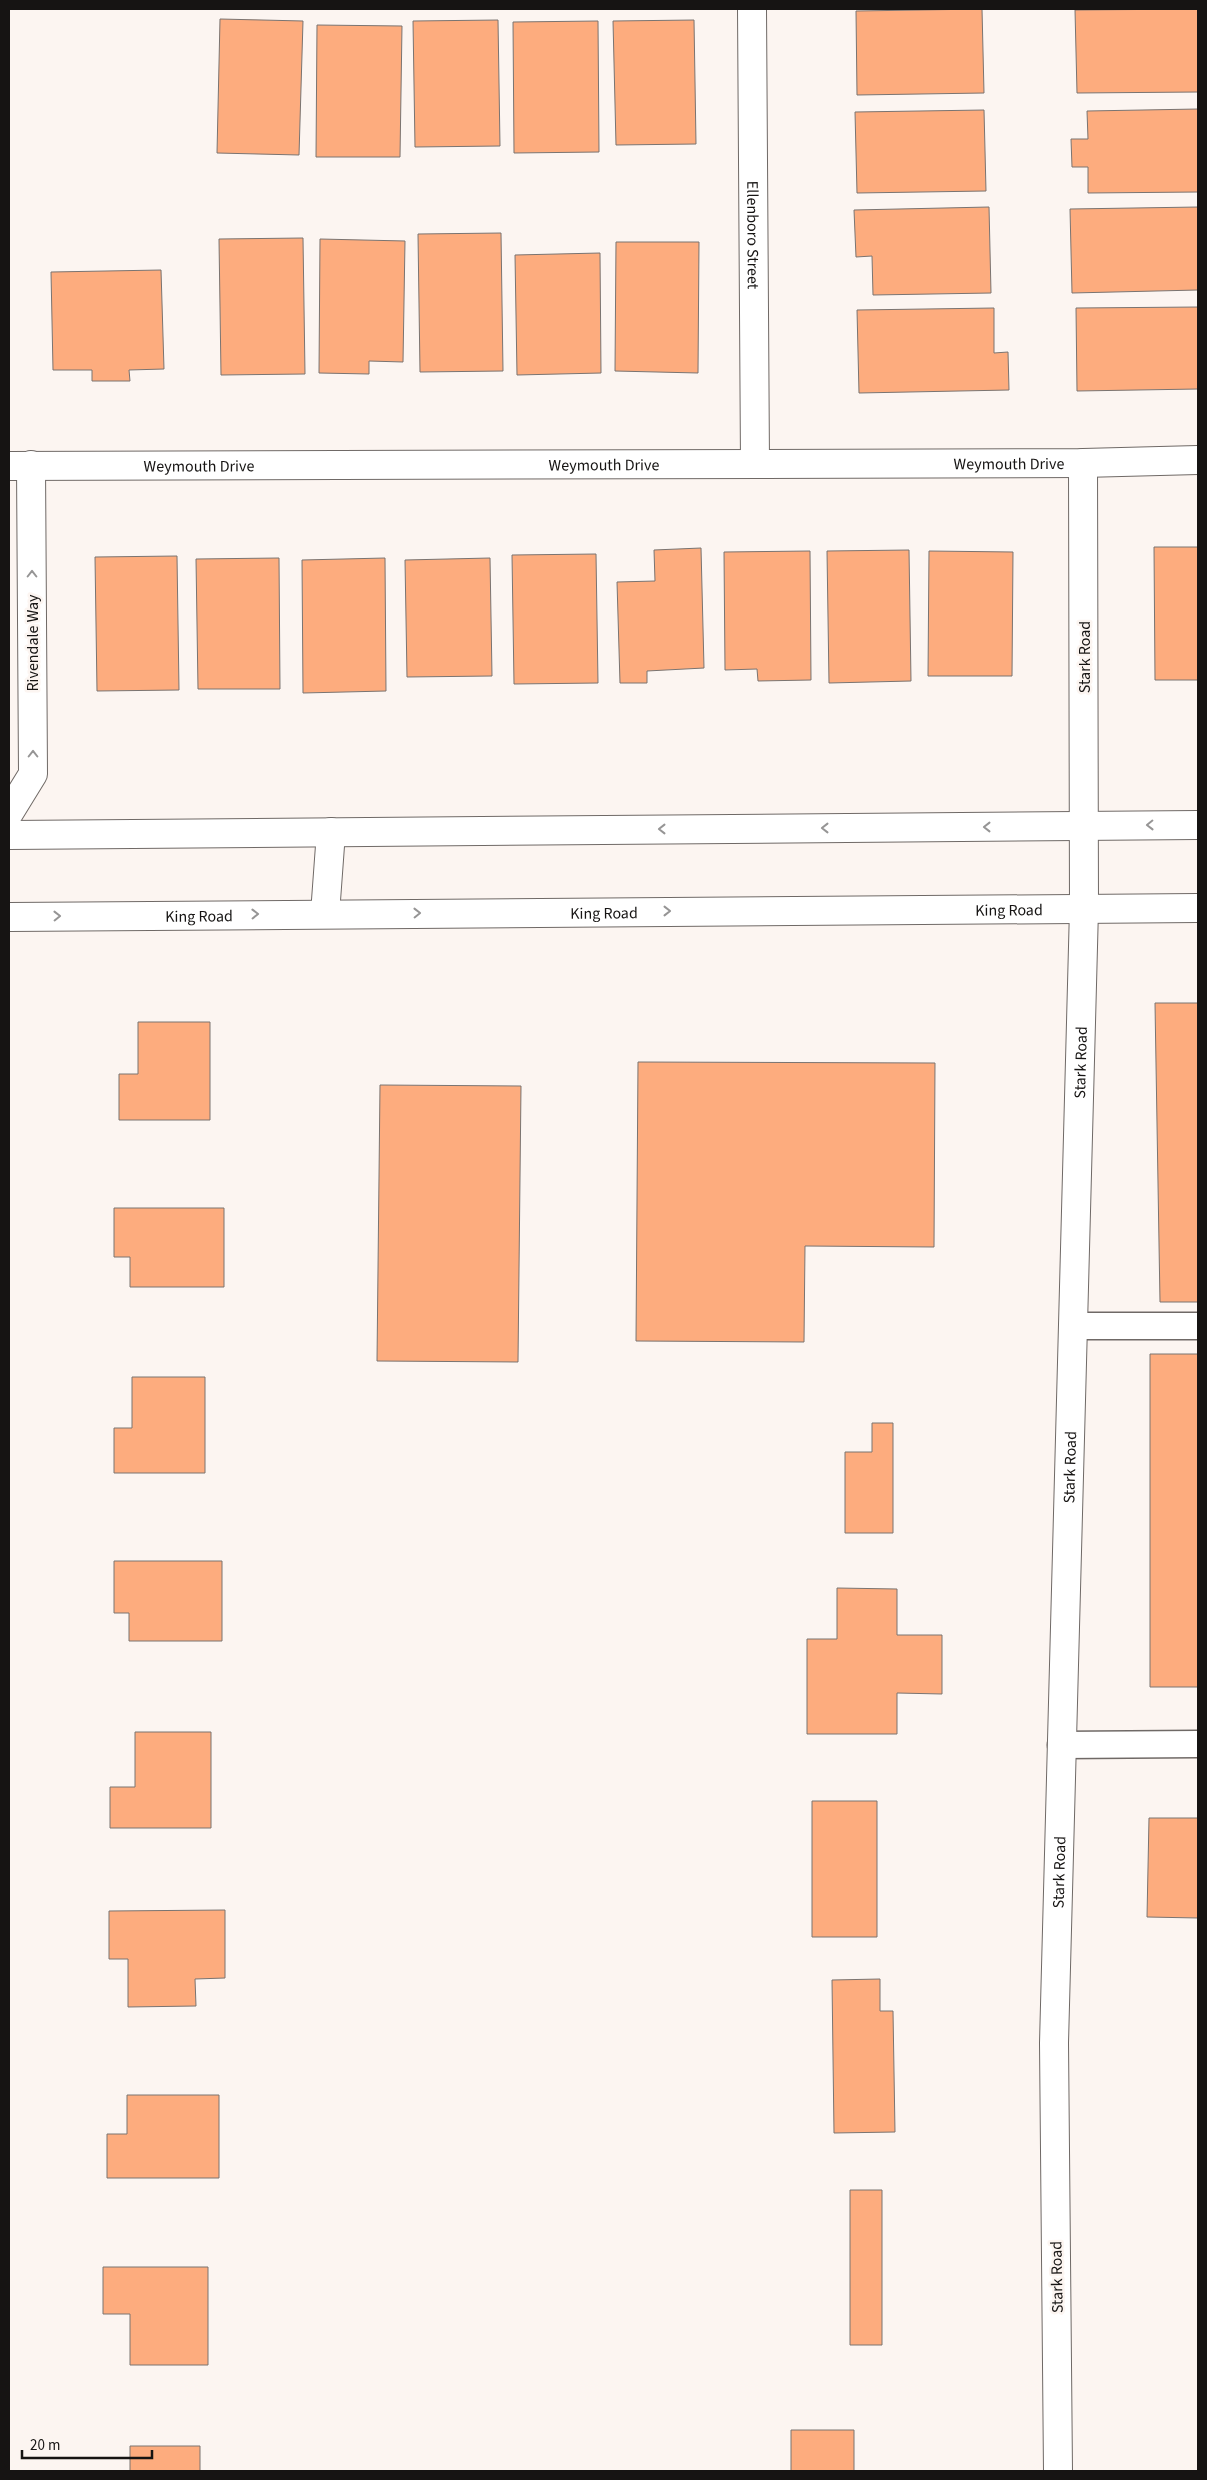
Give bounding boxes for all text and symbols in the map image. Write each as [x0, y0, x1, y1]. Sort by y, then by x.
street label: Ellenboro Street [741, 181, 764, 290]
street label: Weymouth Drive [954, 453, 1064, 475]
street label: Weymouth Drive [549, 454, 659, 476]
street label: Weymouth Drive [144, 455, 255, 478]
one-way arrow [27, 570, 37, 578]
street label: Rivendale Way [22, 594, 44, 692]
street label: Stark Road [1074, 621, 1096, 693]
one-way arrow [28, 750, 38, 758]
one-way arrow [1145, 820, 1153, 830]
one-way arrow [983, 822, 990, 832]
one-way arrow [820, 823, 828, 833]
one-way arrow [658, 824, 666, 834]
street label: King Road [975, 899, 1043, 922]
street label: King Road [570, 902, 638, 925]
street label: King Road [165, 905, 233, 928]
one-way arrow [664, 906, 672, 916]
one-way arrow [414, 908, 422, 918]
one-way arrow [252, 909, 259, 919]
one-way arrow [54, 911, 62, 921]
street label: Stark Road [1069, 1026, 1093, 1099]
street label: Stark Road [1058, 1431, 1082, 1504]
street label: Stark Road [1048, 1836, 1071, 1909]
street label: Stark Road [1045, 2241, 1069, 2313]
scale bar [22, 2428, 152, 2460]
text: 20 m [30, 2435, 60, 2456]

